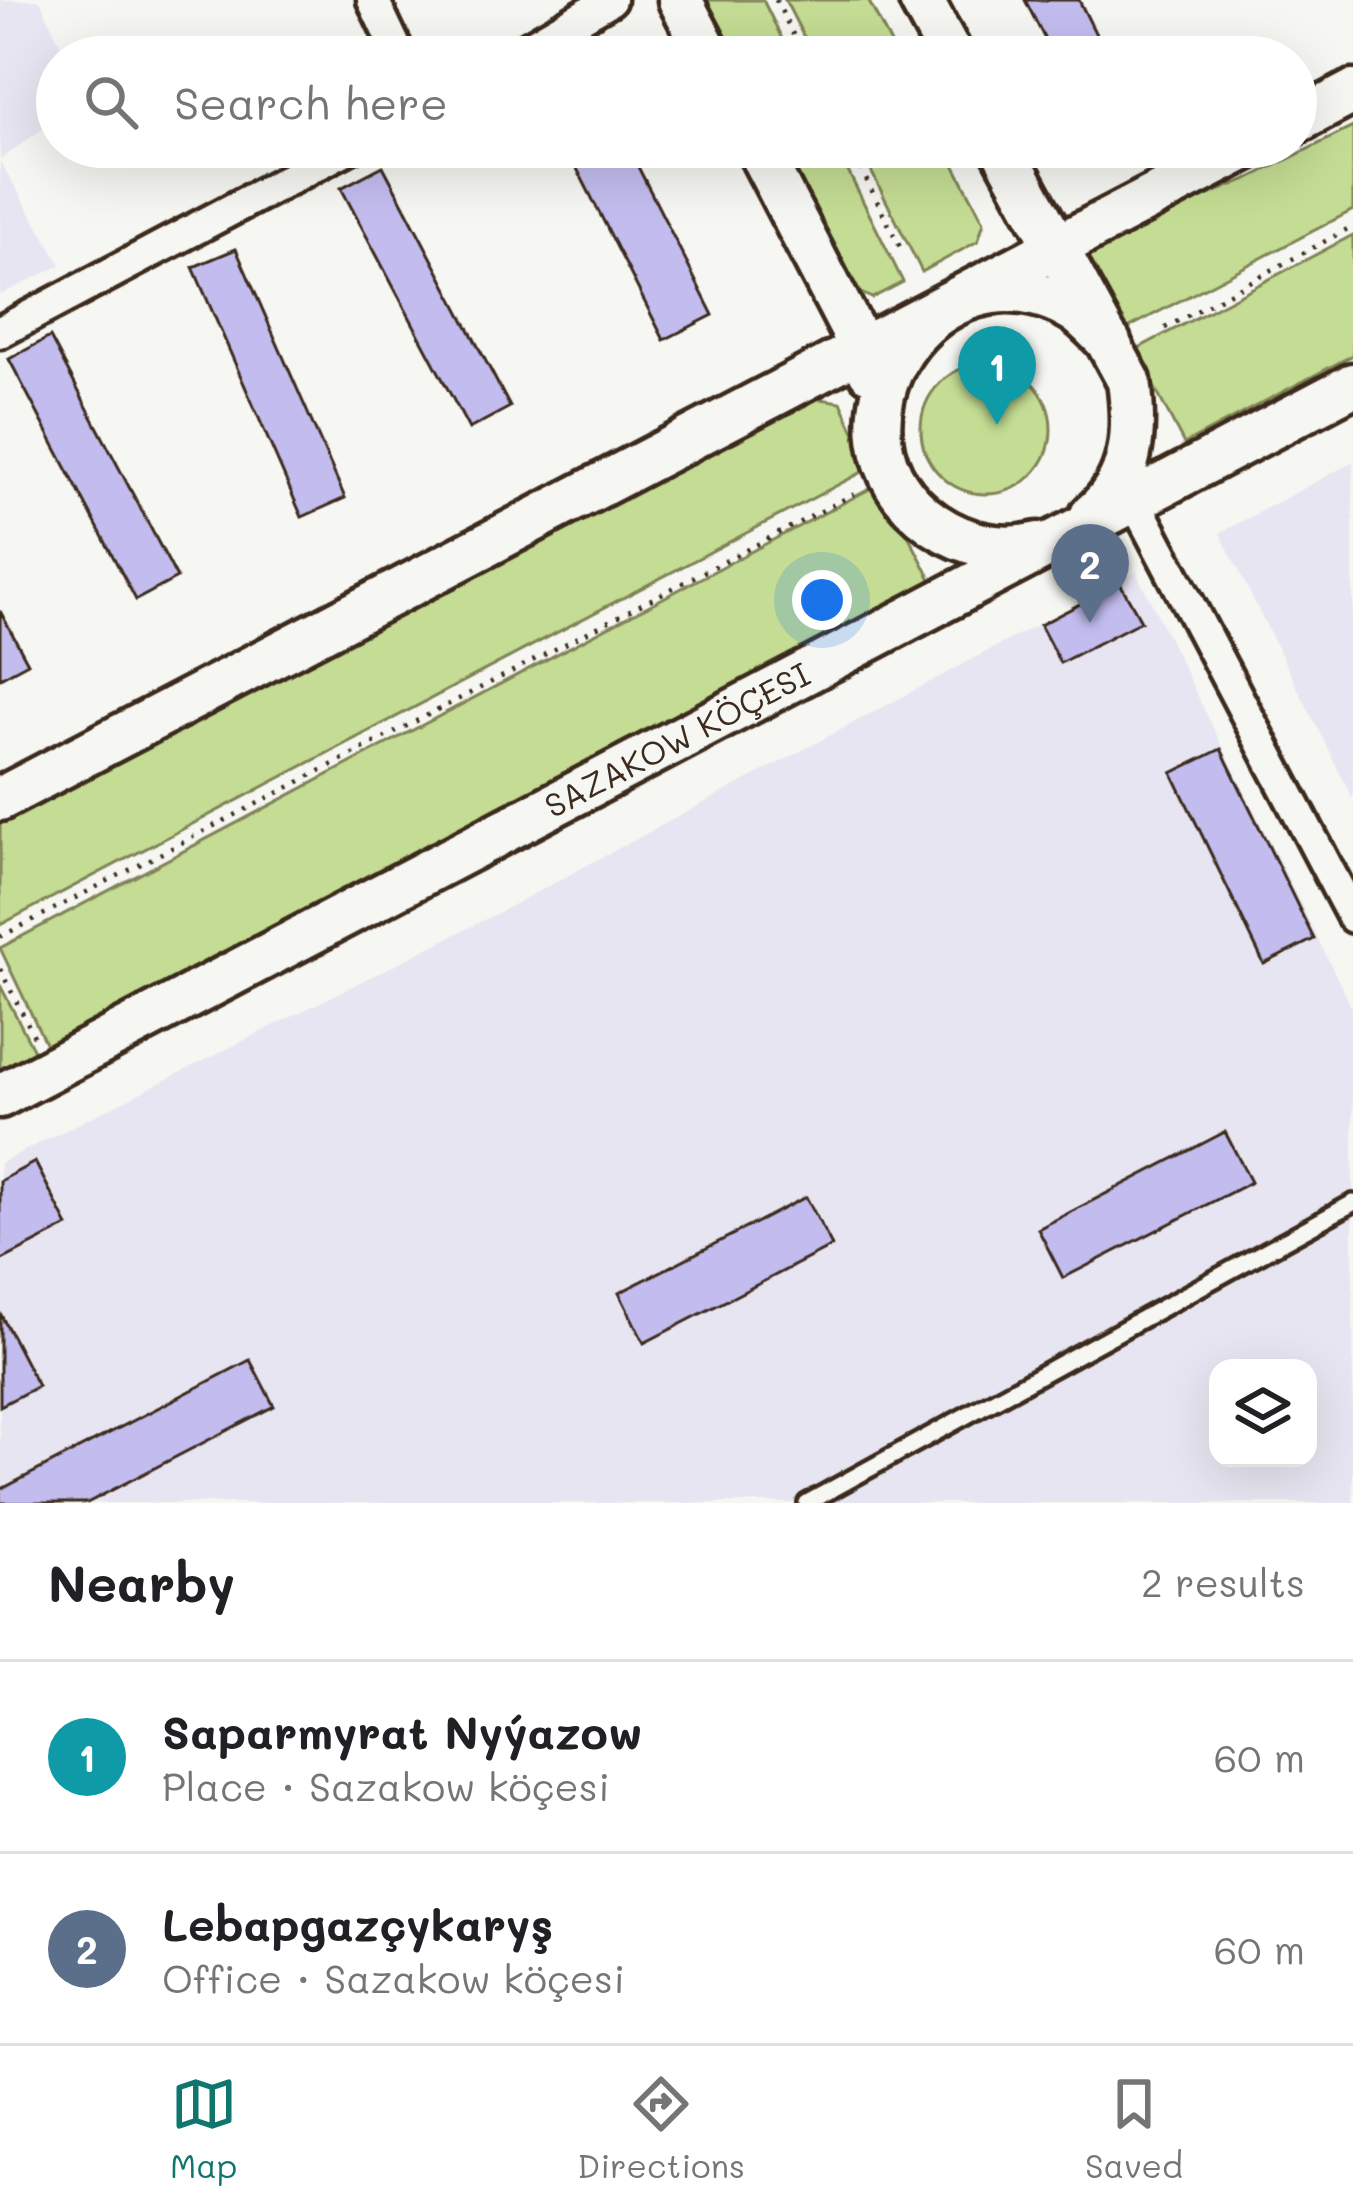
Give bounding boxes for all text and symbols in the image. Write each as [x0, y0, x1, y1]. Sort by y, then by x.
search box [36, 36, 1317, 168]
icon: search [78, 69, 144, 135]
text: Search here [174, 73, 448, 131]
pin: 1 [958, 326, 1036, 425]
pin: 2 [1051, 524, 1129, 623]
your location [792, 570, 852, 630]
street label: SAZAKOW KÖÇESI [536, 651, 817, 826]
map controls [1209, 1359, 1317, 1467]
button: layers [1209, 1359, 1317, 1467]
text: Nearby [48, 1548, 235, 1615]
text: 2 results [1141, 1556, 1305, 1607]
text: Saparmyrat Nyýazow [162, 1702, 643, 1760]
text: 1 [78, 1731, 96, 1782]
text: 60 m [1214, 1731, 1305, 1782]
text: Place · Sazakow köçesi [162, 1760, 610, 1811]
text: Lebapgazçykaryş [162, 1894, 553, 1952]
text: 2 [76, 1923, 98, 1974]
text: 60 m [1214, 1923, 1305, 1974]
text: Office · Sazakow köçesi [162, 1952, 625, 2003]
tab: Map [170, 2071, 237, 2186]
tab: Directions [577, 2071, 745, 2186]
tab: Saved [1085, 2071, 1183, 2186]

